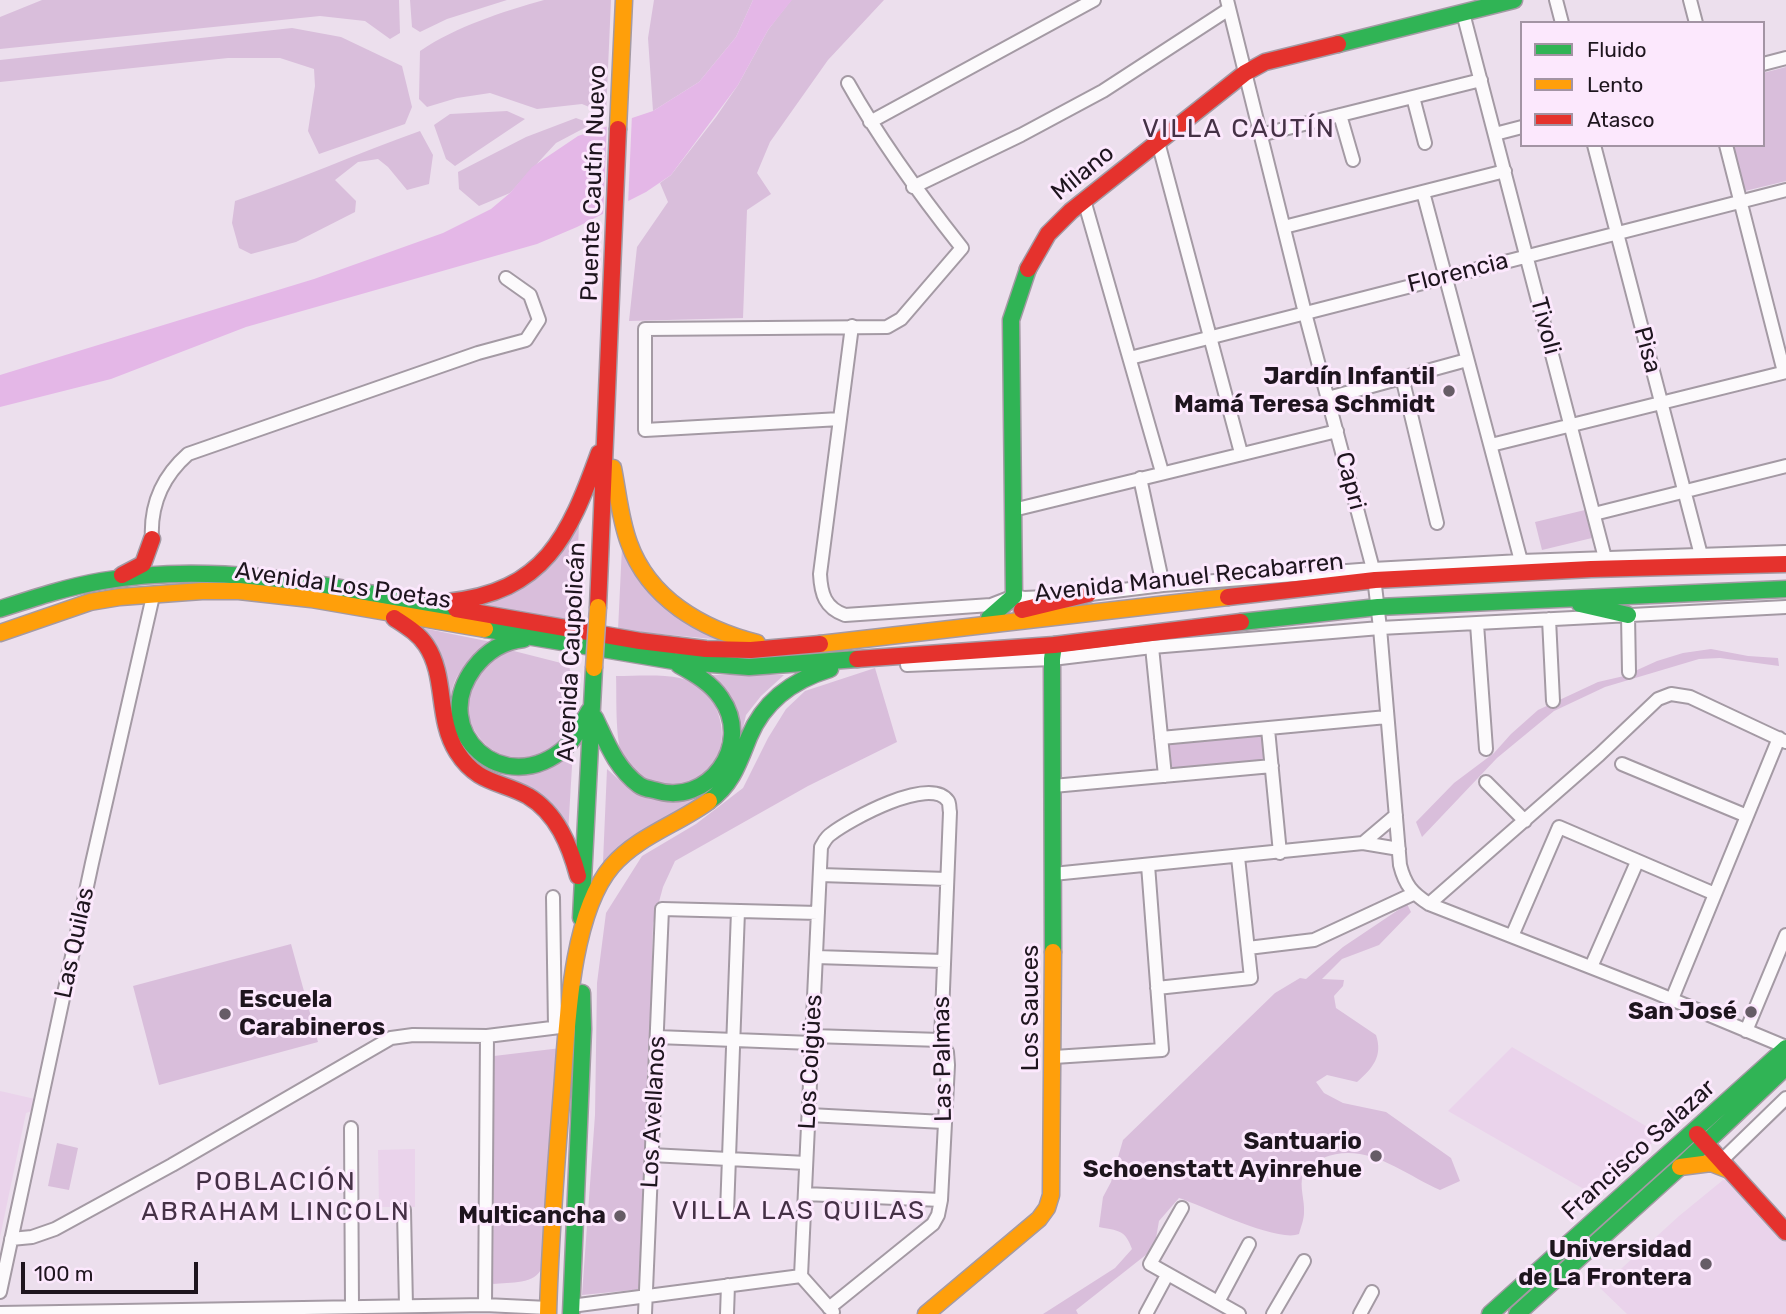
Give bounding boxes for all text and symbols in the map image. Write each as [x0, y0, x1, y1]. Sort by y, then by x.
legend [1520, 21, 1765, 147]
text: Fluido [1587, 37, 1647, 62]
street label: Puente Cautín Nuevo [575, 64, 613, 302]
text: Lento [1587, 72, 1643, 97]
text: Atasco [1587, 107, 1655, 132]
district label: VILLA CAUTÍN [1144, 113, 1334, 145]
street label: Milano [1046, 139, 1120, 207]
street label: Florencia [1405, 247, 1511, 299]
street label: Tivoli [1524, 294, 1566, 358]
street label: Pisa [1627, 324, 1667, 376]
place label: Jardín Infantil Mamá Teresa Schmidt [1174, 363, 1435, 419]
marker: Jardín Infantil Mamá Teresa Schmidt [1441, 383, 1457, 399]
street label: Capri [1329, 449, 1371, 513]
street label: Avenida Caupolicán [552, 541, 592, 763]
street label: Avenida Manuel Recabarren [1033, 547, 1345, 609]
street label: Avenida Los Poetas [233, 557, 453, 615]
street label: Las Quilas [49, 885, 101, 1001]
street label: Los Sauces [1017, 945, 1045, 1071]
place label: Escuela Carabineros [239, 986, 385, 1042]
street label: Los Coigües [793, 994, 829, 1130]
street label: Las Palmas [928, 996, 958, 1122]
place label: San José [1628, 998, 1737, 1026]
marker: San José [1743, 1004, 1759, 1020]
marker: Escuela Carabineros [217, 1006, 233, 1022]
street label: Los Avellanos [636, 1035, 672, 1189]
street label: Francisco Salazar [1556, 1074, 1722, 1226]
place label: Santuario Schoenstatt Ayinrehue [1083, 1128, 1362, 1184]
marker: Santuario Schoenstatt Ayinrehue [1368, 1148, 1384, 1164]
district label: POBLACIÓN ABRAHAM LINCOLN [143, 1166, 409, 1228]
district label: VILLA LAS QUILAS [674, 1195, 924, 1227]
place label: Multicancha [458, 1202, 606, 1230]
marker: Multicancha [612, 1208, 628, 1224]
place label: Universidad de La Frontera [1518, 1236, 1692, 1292]
scale bar [24, 1248, 201, 1292]
marker: Universidad de La Frontera [1698, 1256, 1714, 1272]
text: 100 m [34, 1261, 93, 1286]

